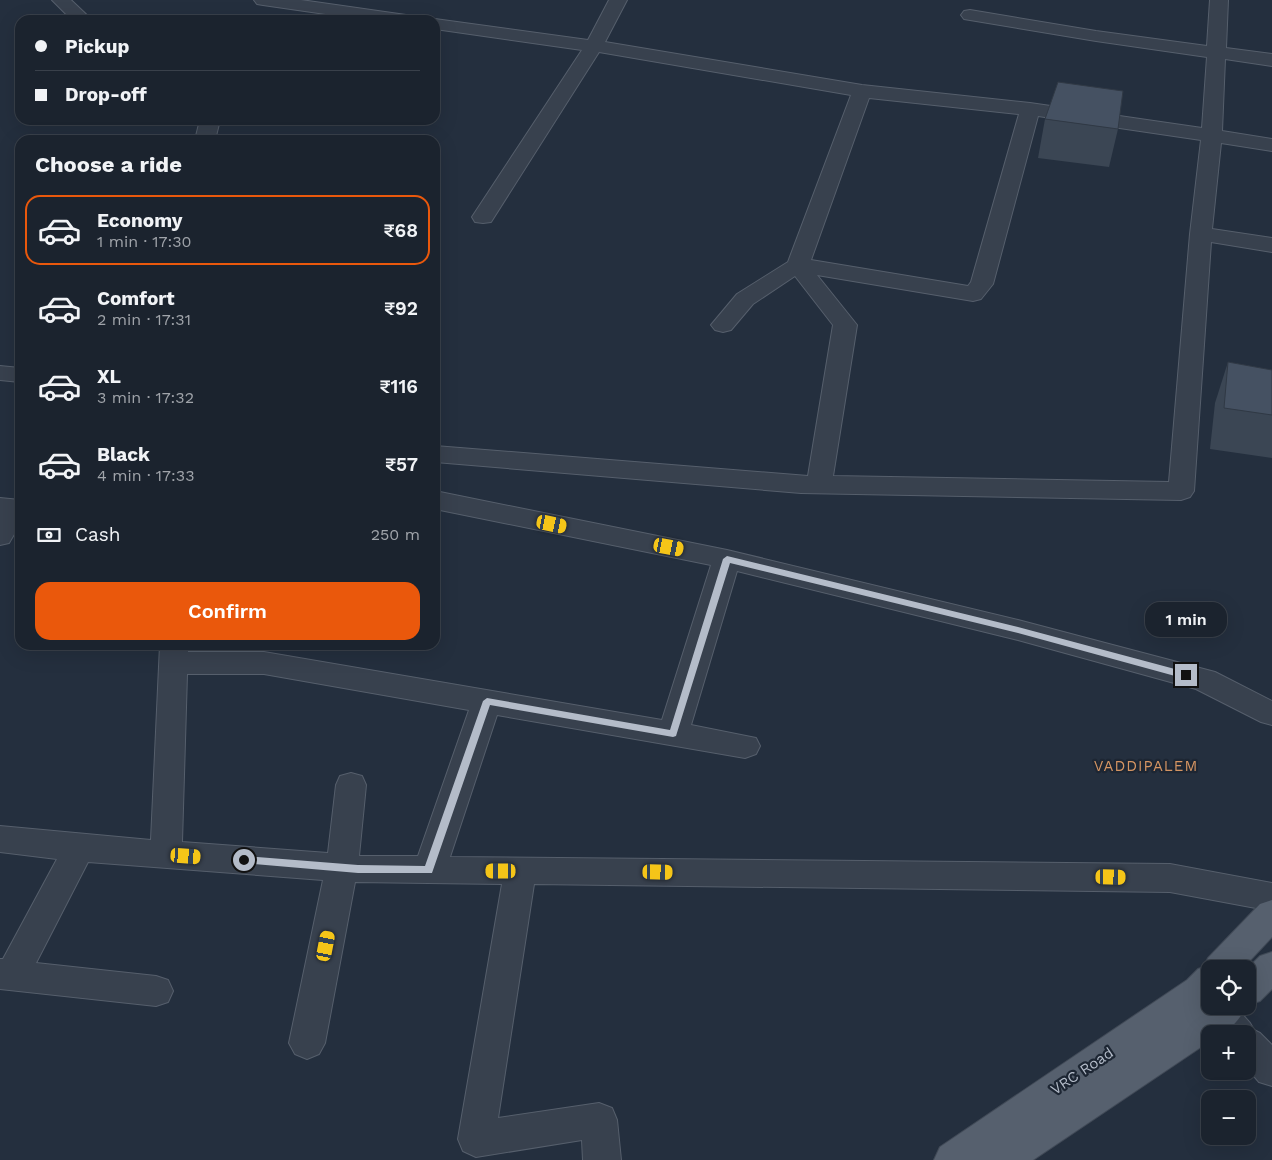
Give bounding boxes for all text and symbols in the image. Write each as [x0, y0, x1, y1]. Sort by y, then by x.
text: Pickup [65, 35, 129, 58]
text: Drop-off [65, 83, 147, 106]
text: Choose a ride [35, 152, 182, 177]
icon: car [37, 208, 82, 253]
text: Economy [97, 209, 182, 232]
text: ₹68 [383, 219, 418, 242]
text: 1 min · 17:30 [97, 232, 192, 251]
icon: car [37, 286, 82, 331]
text: Comfort [97, 287, 175, 310]
text: ₹92 [384, 297, 418, 320]
text: 2 min · 17:31 [97, 310, 191, 329]
icon: car [37, 364, 82, 409]
text: XL [97, 365, 121, 388]
text: ₹116 [379, 375, 418, 398]
text: 3 min · 17:32 [97, 388, 194, 407]
icon: car [37, 442, 82, 487]
text: Black [97, 443, 150, 466]
text: ₹57 [385, 453, 418, 476]
text: 4 min · 17:33 [97, 466, 194, 485]
car [535, 514, 568, 534]
icon: cash [35, 521, 63, 549]
text: Cash [75, 523, 121, 546]
text: 250 m [371, 525, 420, 544]
car [652, 537, 685, 557]
button: Confirm [35, 582, 420, 640]
callout: 1 min [1145, 602, 1227, 638]
text: 1 min [1165, 610, 1207, 629]
route end [1175, 664, 1197, 686]
district label: VADDIPALEM [1094, 757, 1198, 775]
car [170, 847, 201, 865]
route start [233, 849, 255, 871]
car [486, 864, 516, 879]
car [642, 864, 673, 880]
car [1095, 869, 1126, 885]
car [315, 930, 336, 962]
map controls [1201, 960, 1256, 1145]
button: locate [1201, 960, 1256, 1015]
button: + [1201, 1025, 1256, 1080]
street label: VRC Road [1047, 1044, 1117, 1098]
button: − [1201, 1090, 1256, 1145]

